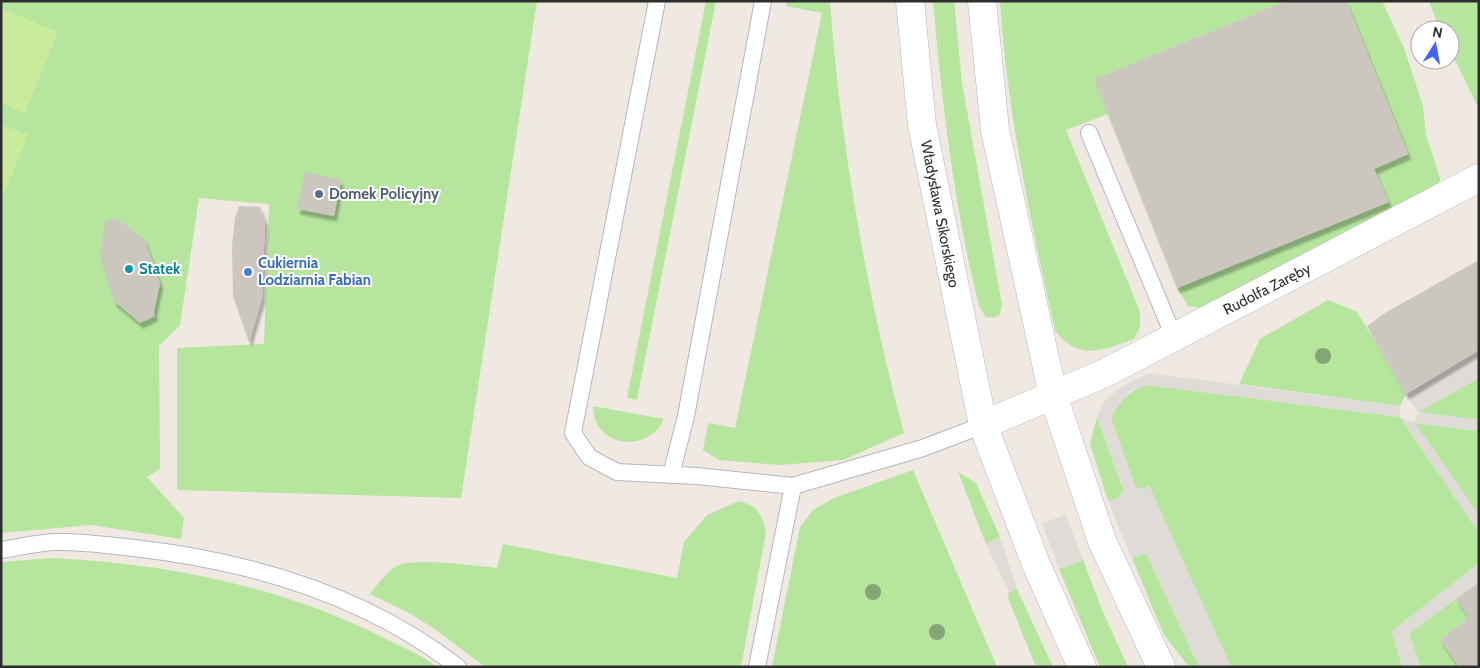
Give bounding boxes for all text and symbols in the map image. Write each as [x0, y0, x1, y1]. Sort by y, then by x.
north arrow [1410, 20, 1460, 70]
text: N [1431, 22, 1444, 42]
street label: Władysława Sikorskiego [917, 139, 963, 289]
place label: Domek Policyjny [329, 185, 440, 203]
marker: Domek Policyjny [313, 188, 325, 200]
place label: Cukiernia Lodziarnia Fabian [258, 254, 371, 289]
street label: Rudolfa Zaręby [1220, 259, 1314, 319]
place label: Statek [139, 260, 181, 278]
marker: Statek [123, 263, 135, 275]
marker: Cukiernia Lodziarnia Fabian [242, 266, 254, 278]

